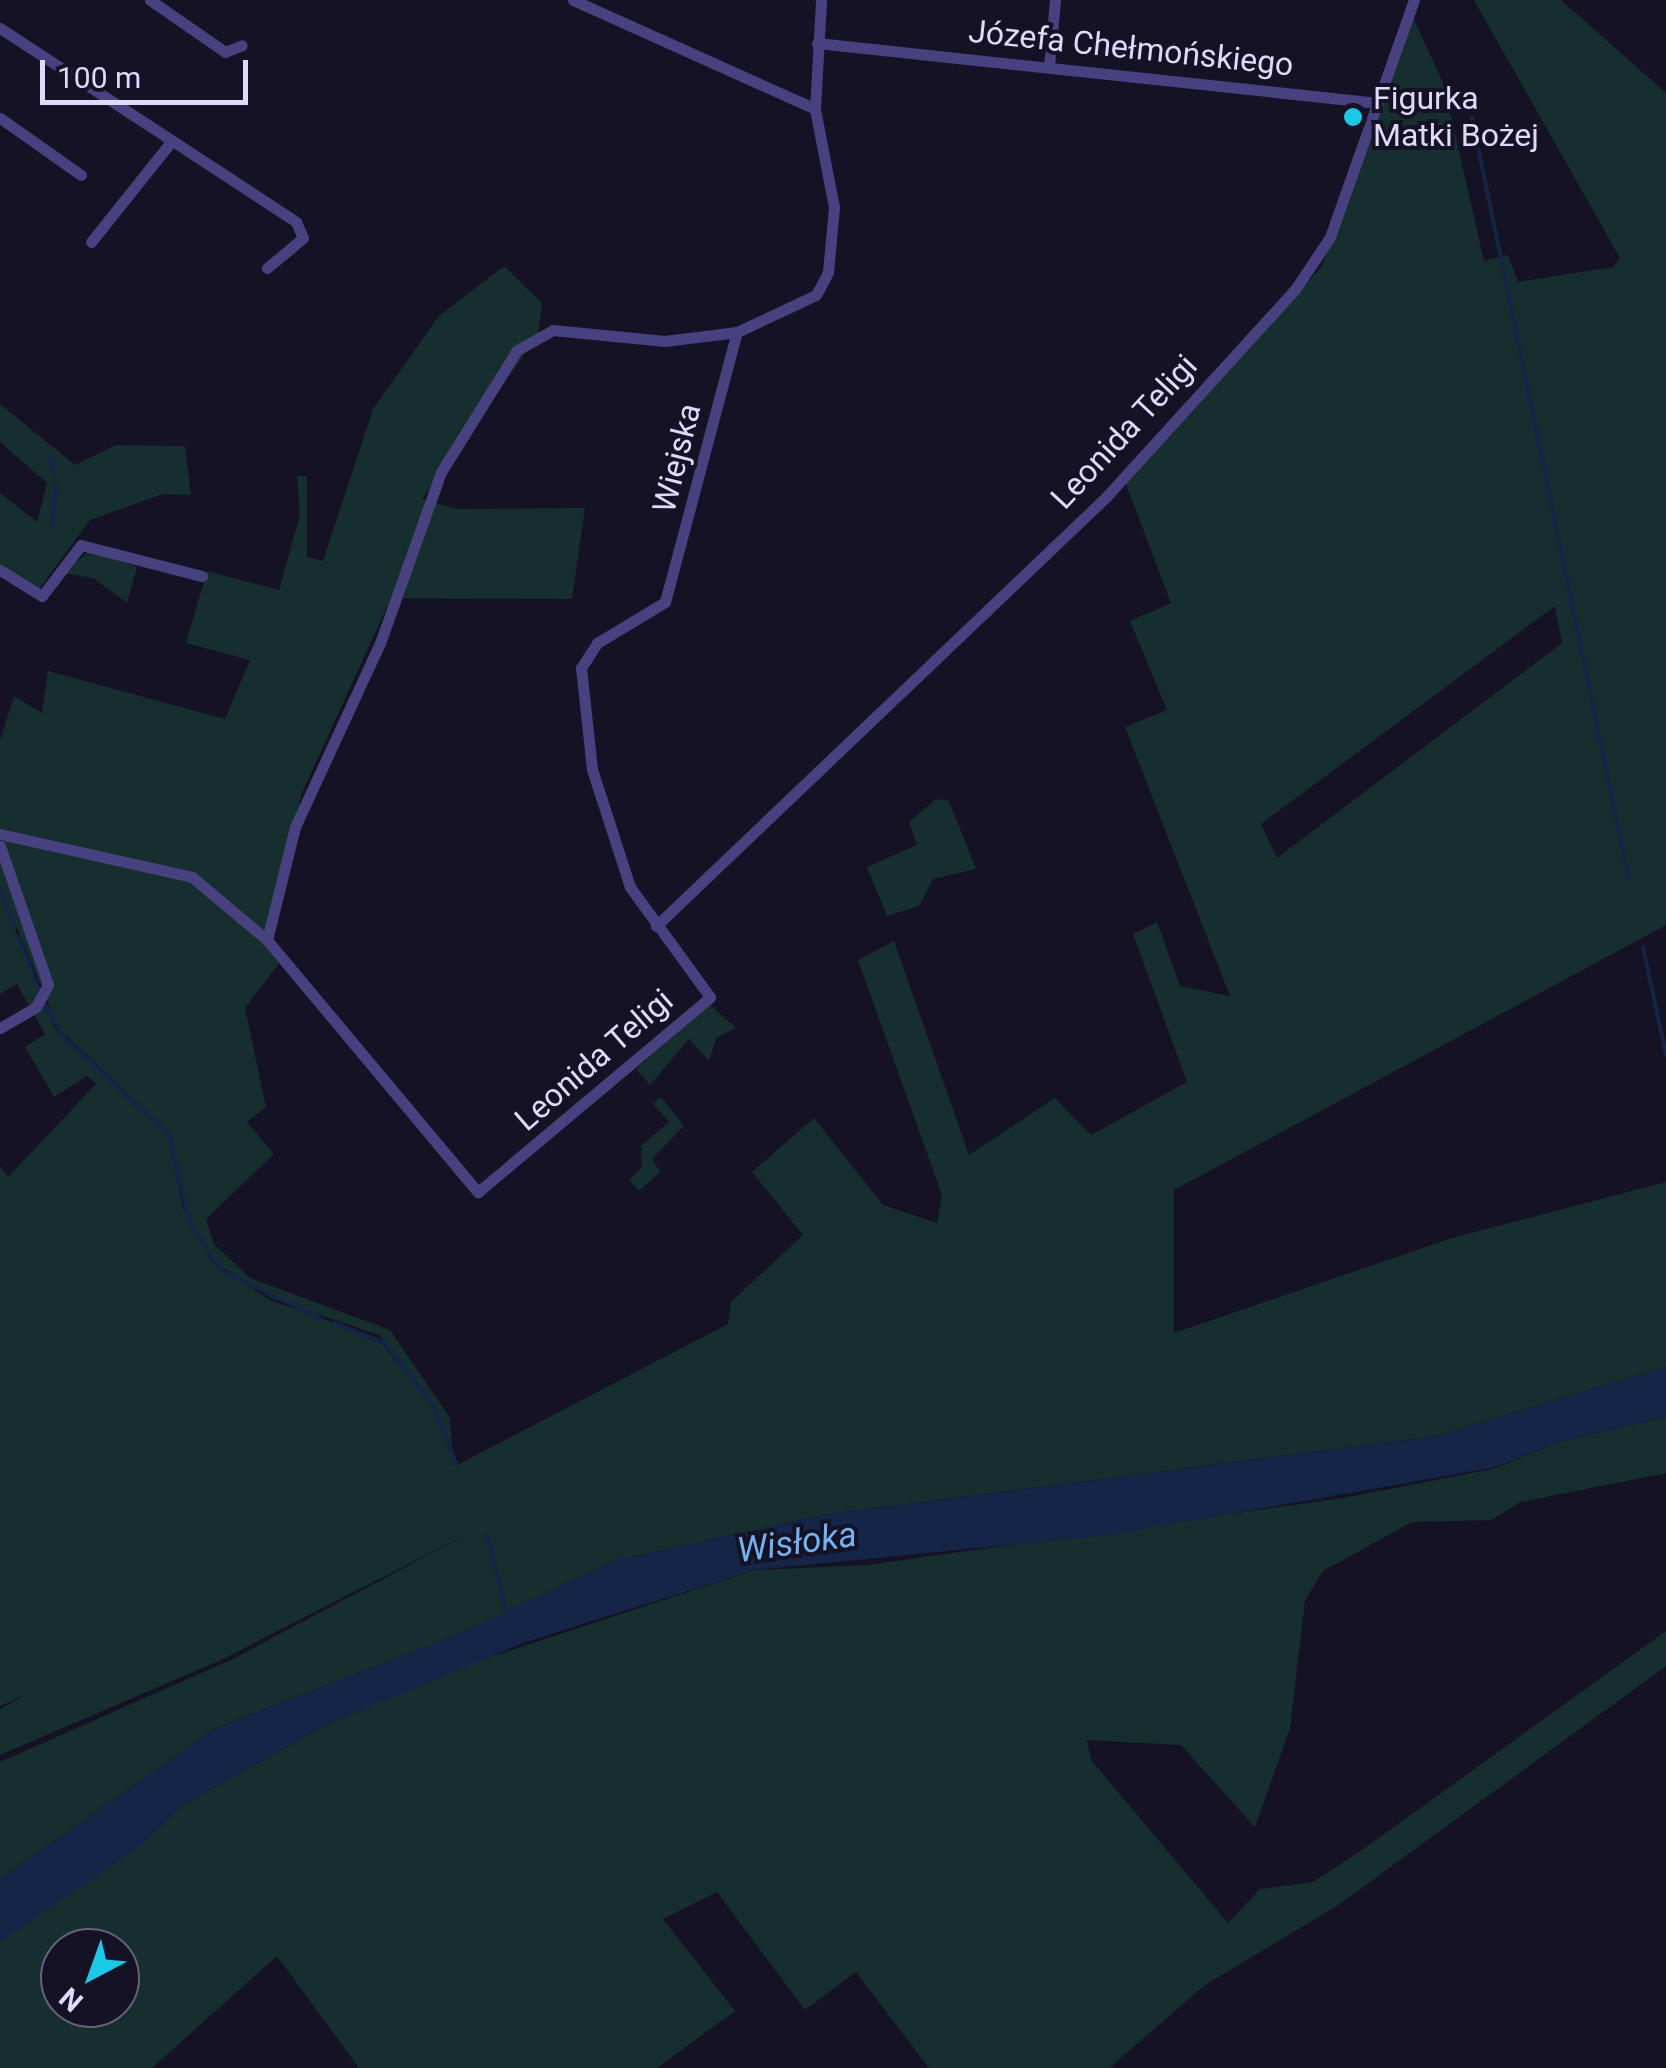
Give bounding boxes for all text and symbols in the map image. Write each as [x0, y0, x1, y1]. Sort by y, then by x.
street label: Józefa Chełmońskiego [967, 12, 1295, 84]
scale bar [45, 40, 252, 102]
text: 100 m [57, 60, 141, 95]
place label: Figurka Matki Bożej [1373, 80, 1539, 155]
marker: Figurka Matki Bożej [1342, 106, 1364, 128]
street label: Leonida Teligi [1043, 347, 1205, 517]
street label: Wiejska [645, 400, 709, 516]
street label: Leonida Teligi [507, 981, 681, 1139]
water label: Wisłoka [735, 1514, 859, 1572]
north arrow [40, 1928, 140, 2028]
text: N [53, 1981, 90, 2018]

